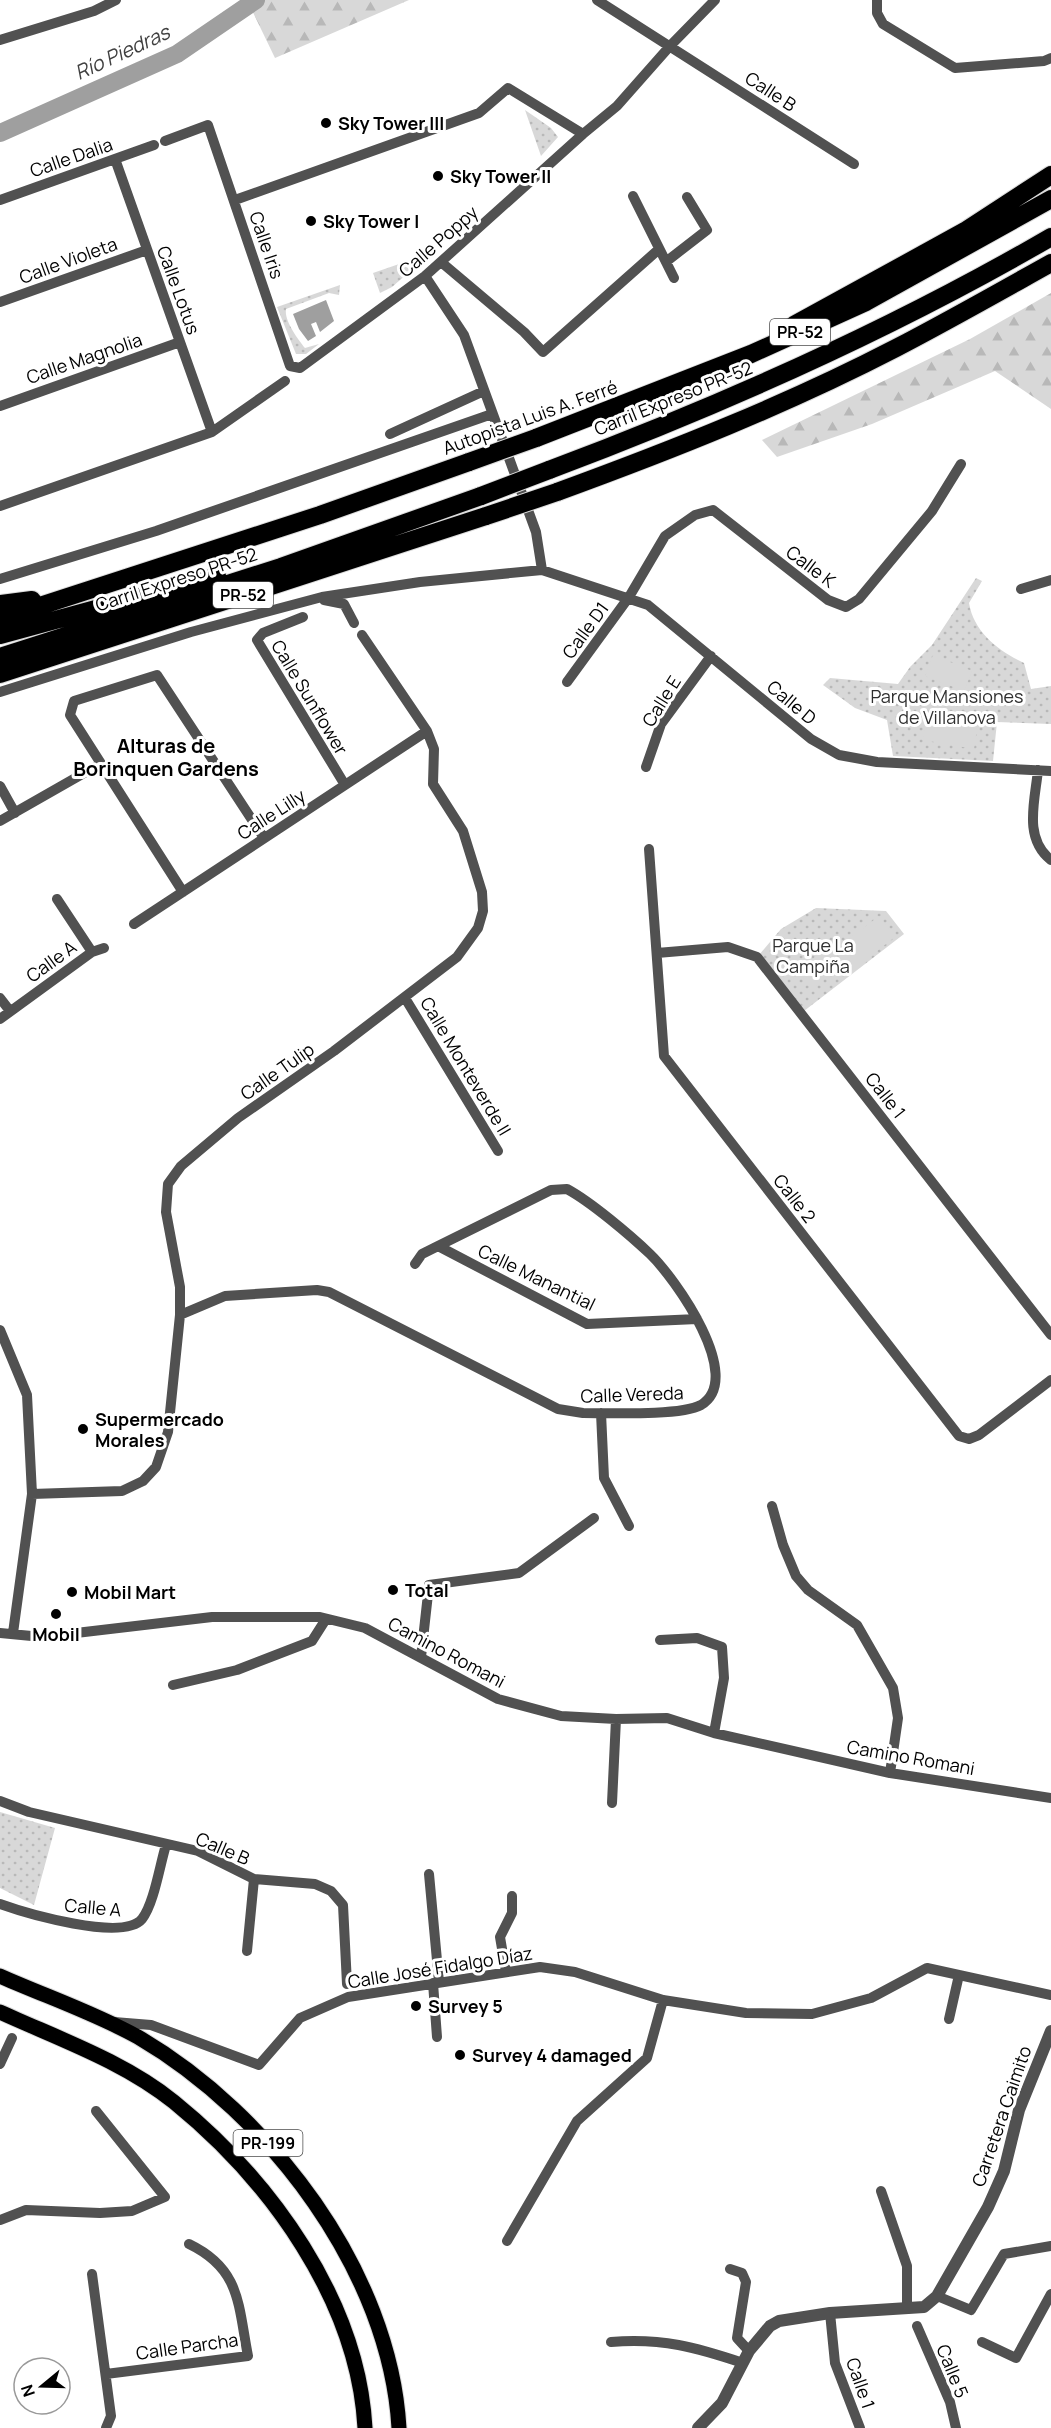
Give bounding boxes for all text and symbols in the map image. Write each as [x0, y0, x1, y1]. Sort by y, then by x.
water label: Río Piedras [70, 18, 175, 86]
street label: Calle B [741, 66, 801, 116]
place label: Sky Tower III [338, 111, 444, 135]
marker: Sky Tower III [319, 116, 333, 130]
street label: Calle Dalia [26, 132, 116, 182]
place label: Sky Tower II [450, 164, 551, 188]
marker: Sky Tower II [431, 169, 445, 183]
street label: Calle Poppy [393, 200, 483, 282]
street label: Calle Iris [244, 208, 290, 282]
place label: Sky Tower I [323, 209, 419, 233]
marker: Sky Tower I [304, 214, 318, 228]
street label: Calle Violeta [16, 231, 120, 289]
street label: Calle Lotus [152, 242, 206, 338]
road number: PR-52 [770, 319, 830, 345]
street label: Calle Magnolia [23, 327, 145, 389]
street label: Carril Expreso PR-52 [590, 355, 756, 441]
street label: Autopista Luis A. Ferré [439, 374, 621, 460]
street label: Calle K [781, 540, 841, 593]
street label: Carril Expreso PR-52 [92, 543, 260, 615]
road number: PR-52 [213, 582, 273, 608]
street label: Calle D1 [556, 597, 614, 663]
street label: Calle Sunflower [266, 635, 354, 759]
street label: Calle E [636, 671, 686, 731]
street label: Calle D [762, 674, 822, 730]
park label: Parque Mansiones de Villanova [870, 684, 1024, 729]
district label: Alturas de Borinquen Gardens [73, 732, 259, 782]
street label: Calle Lilly [232, 783, 310, 845]
park label: Parque La Campiña [772, 933, 854, 978]
street label: Calle A [21, 934, 82, 987]
street label: Calle Monteverde II [415, 992, 517, 1140]
street label: Calle Tulip [235, 1037, 319, 1105]
street label: Calle 1 [860, 1067, 912, 1123]
street label: Calle 2 [768, 1169, 822, 1227]
street label: Calle Manantial [474, 1238, 600, 1316]
street label: Calle Vereda [580, 1380, 684, 1408]
place label: Supermercado Morales [95, 1407, 224, 1452]
marker: Supermercado Morales [76, 1422, 90, 1436]
place label: Total [405, 1578, 449, 1602]
place label: Mobil Mart [84, 1580, 176, 1604]
marker: Total [386, 1583, 400, 1597]
marker: Mobil Mart [65, 1585, 79, 1599]
marker: Mobil [49, 1607, 63, 1621]
street label: Camino Romani [384, 1611, 510, 1693]
place label: Mobil [32, 1622, 80, 1646]
street label: Camino Romani [845, 1734, 977, 1780]
street label: Calle B [192, 1826, 254, 1870]
street label: Calle A [64, 1893, 123, 1921]
street label: Calle José Fidalgo Díaz [346, 1941, 534, 1993]
place label: Survey 5 [428, 1994, 503, 2018]
marker: Survey 5 [409, 1999, 423, 2013]
street label: Carretera Caimito [966, 2042, 1036, 2190]
place label: Survey 4 damaged [472, 2043, 632, 2067]
marker: Survey 4 damaged [453, 2048, 467, 2062]
road number: PR-199 [234, 2130, 302, 2156]
street label: Calle Parcha [134, 2327, 240, 2365]
street label: Calle 5 [931, 2341, 975, 2401]
street label: Calle 1 [841, 2354, 881, 2412]
north arrow [12, 2356, 72, 2416]
text: N [16, 2382, 40, 2400]

